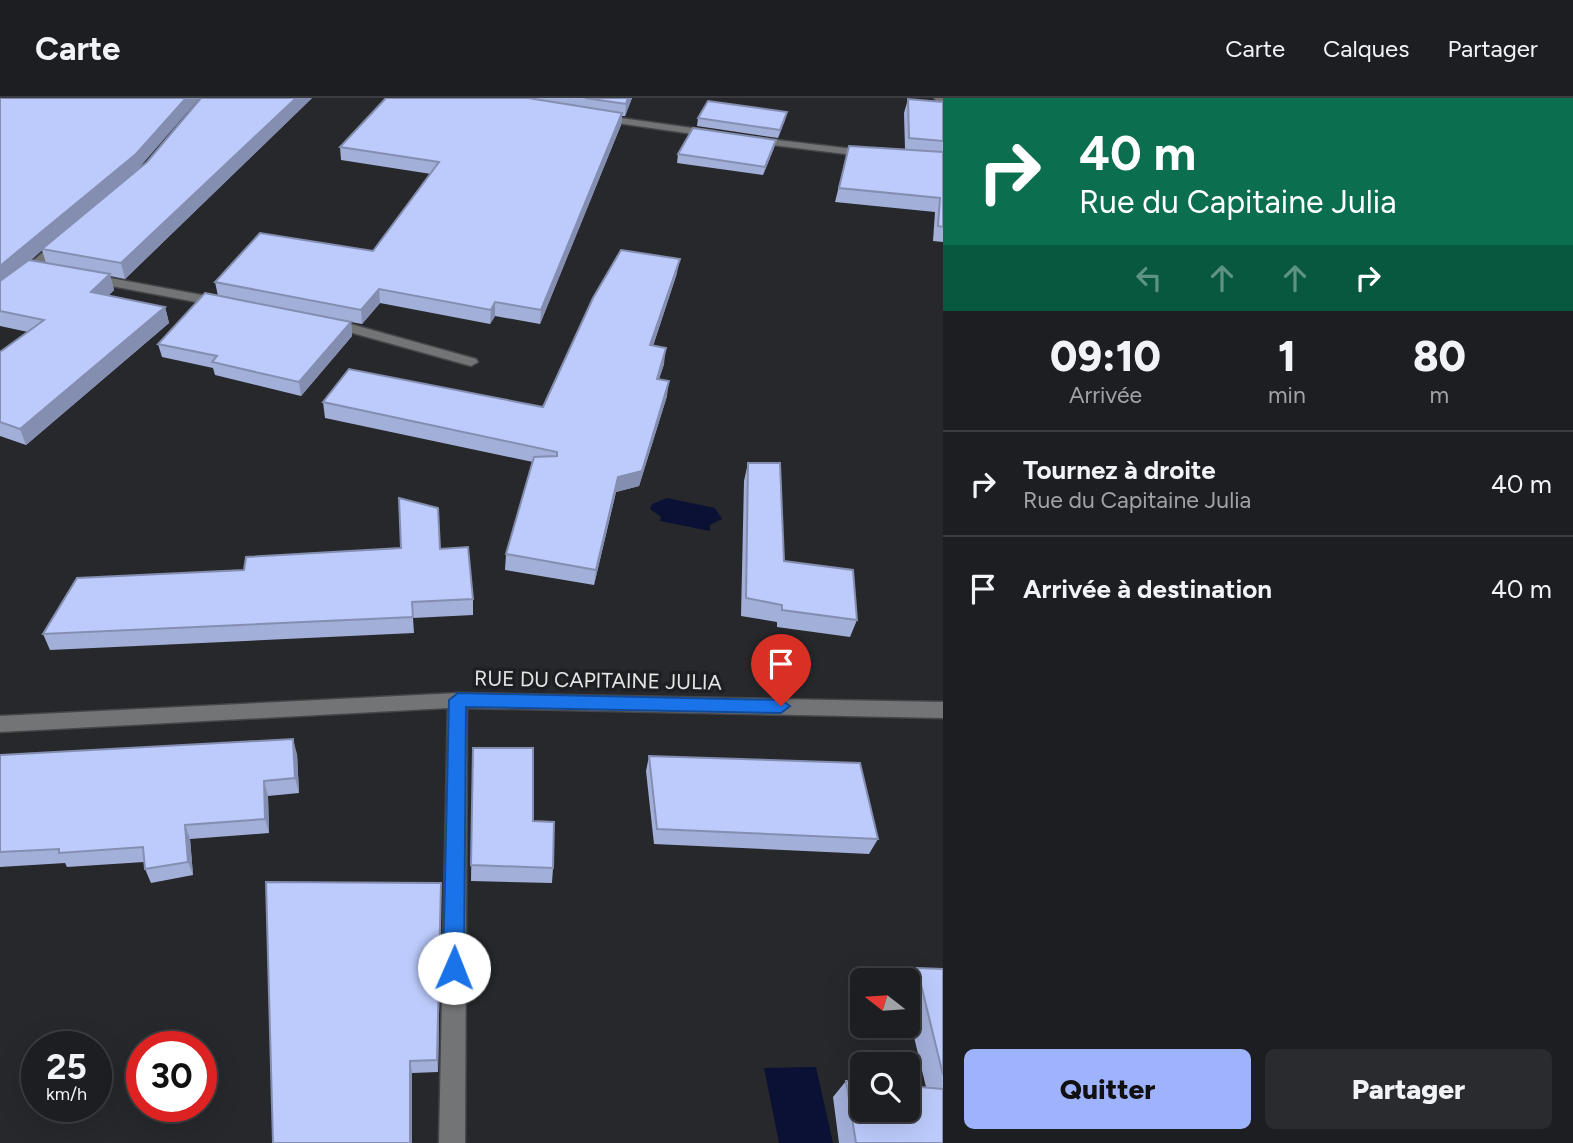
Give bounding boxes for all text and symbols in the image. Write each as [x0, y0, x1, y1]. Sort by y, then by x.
text: Carte [35, 29, 120, 68]
text: Carte [1225, 34, 1285, 63]
text: Calques [1323, 34, 1409, 63]
text: Partager [1447, 34, 1538, 63]
text: 40 m [1079, 123, 1196, 182]
icon: right [964, 126, 1055, 217]
text: Rue du Capitaine Julia [1079, 183, 1397, 221]
icon: left [1130, 259, 1168, 297]
icon: ahead [1203, 259, 1241, 297]
icon: ahead [1276, 259, 1314, 297]
icon: right [1349, 259, 1387, 297]
text: 09:10 [1050, 331, 1161, 382]
text: 1 [1278, 331, 1296, 382]
text: 80 [1413, 331, 1466, 382]
text: Arrivée [1069, 381, 1142, 409]
text: min [1268, 381, 1306, 409]
text: m [1430, 381, 1449, 409]
text: Tournez à droite [1023, 454, 1216, 486]
icon: right [964, 465, 1002, 503]
text: 40 m [1491, 468, 1552, 500]
text: Rue du Capitaine Julia [1023, 486, 1251, 514]
icon: arrive [964, 570, 1002, 608]
text: Arrivée à destination [1023, 573, 1272, 605]
text: 40 m [1491, 573, 1552, 605]
pin [751, 634, 811, 706]
icon: arrive [762, 645, 800, 683]
street label: RUE DU CAPITAINE JULIA [474, 665, 722, 695]
position arrow [417, 931, 491, 1005]
north arrow [850, 968, 920, 1038]
map controls [850, 968, 920, 1122]
speed limit sign: 30 [126, 1031, 217, 1122]
text: 25 [46, 1046, 87, 1088]
button: Quitter [964, 1049, 1251, 1129]
button: Partager [1265, 1049, 1552, 1129]
button: search [850, 1052, 920, 1122]
text: km/h [46, 1083, 87, 1105]

